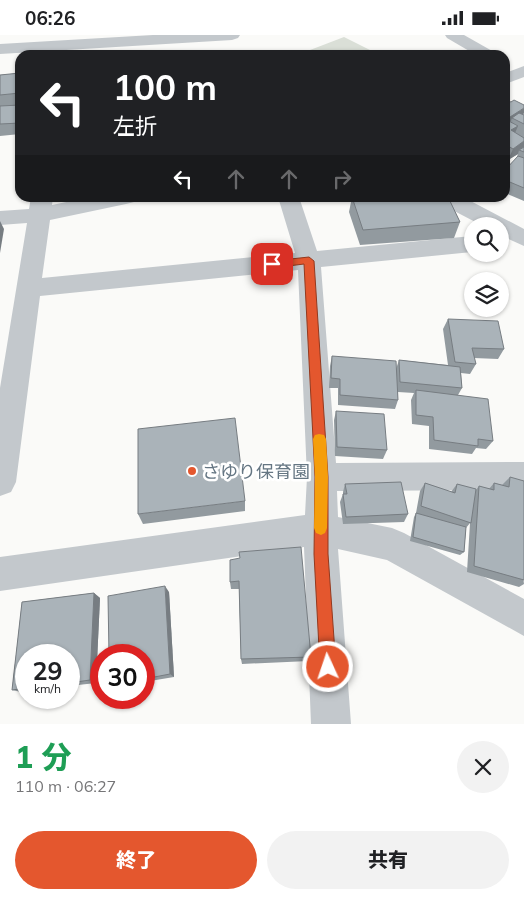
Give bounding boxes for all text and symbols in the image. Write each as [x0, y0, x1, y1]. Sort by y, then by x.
text: 06:26 [25, 6, 75, 30]
text: 100 m [113, 65, 217, 109]
icon: left [30, 70, 95, 135]
text: 左折 [113, 112, 157, 140]
icon: left [169, 165, 197, 193]
icon: ahead [222, 165, 250, 193]
icon: ahead [275, 165, 303, 193]
icon: right [328, 165, 356, 193]
map controls [464, 217, 509, 317]
button: search [464, 217, 509, 262]
pin [251, 243, 293, 285]
icon: arrive [258, 250, 286, 278]
button: layers [464, 272, 509, 317]
place label: さゆり保育園 [202, 460, 310, 483]
marker: さゆり保育園 [186, 465, 198, 477]
position arrow [301, 640, 353, 692]
speed limit sign: 30 [90, 644, 155, 709]
text: 29 [32, 655, 63, 686]
text: km/h [34, 681, 61, 696]
text: 1 分 [15, 738, 71, 776]
button: close [457, 741, 509, 793]
text: 110 m · 06:27 [15, 776, 116, 796]
button: 終了 [15, 831, 257, 889]
button: 共有 [267, 831, 509, 889]

